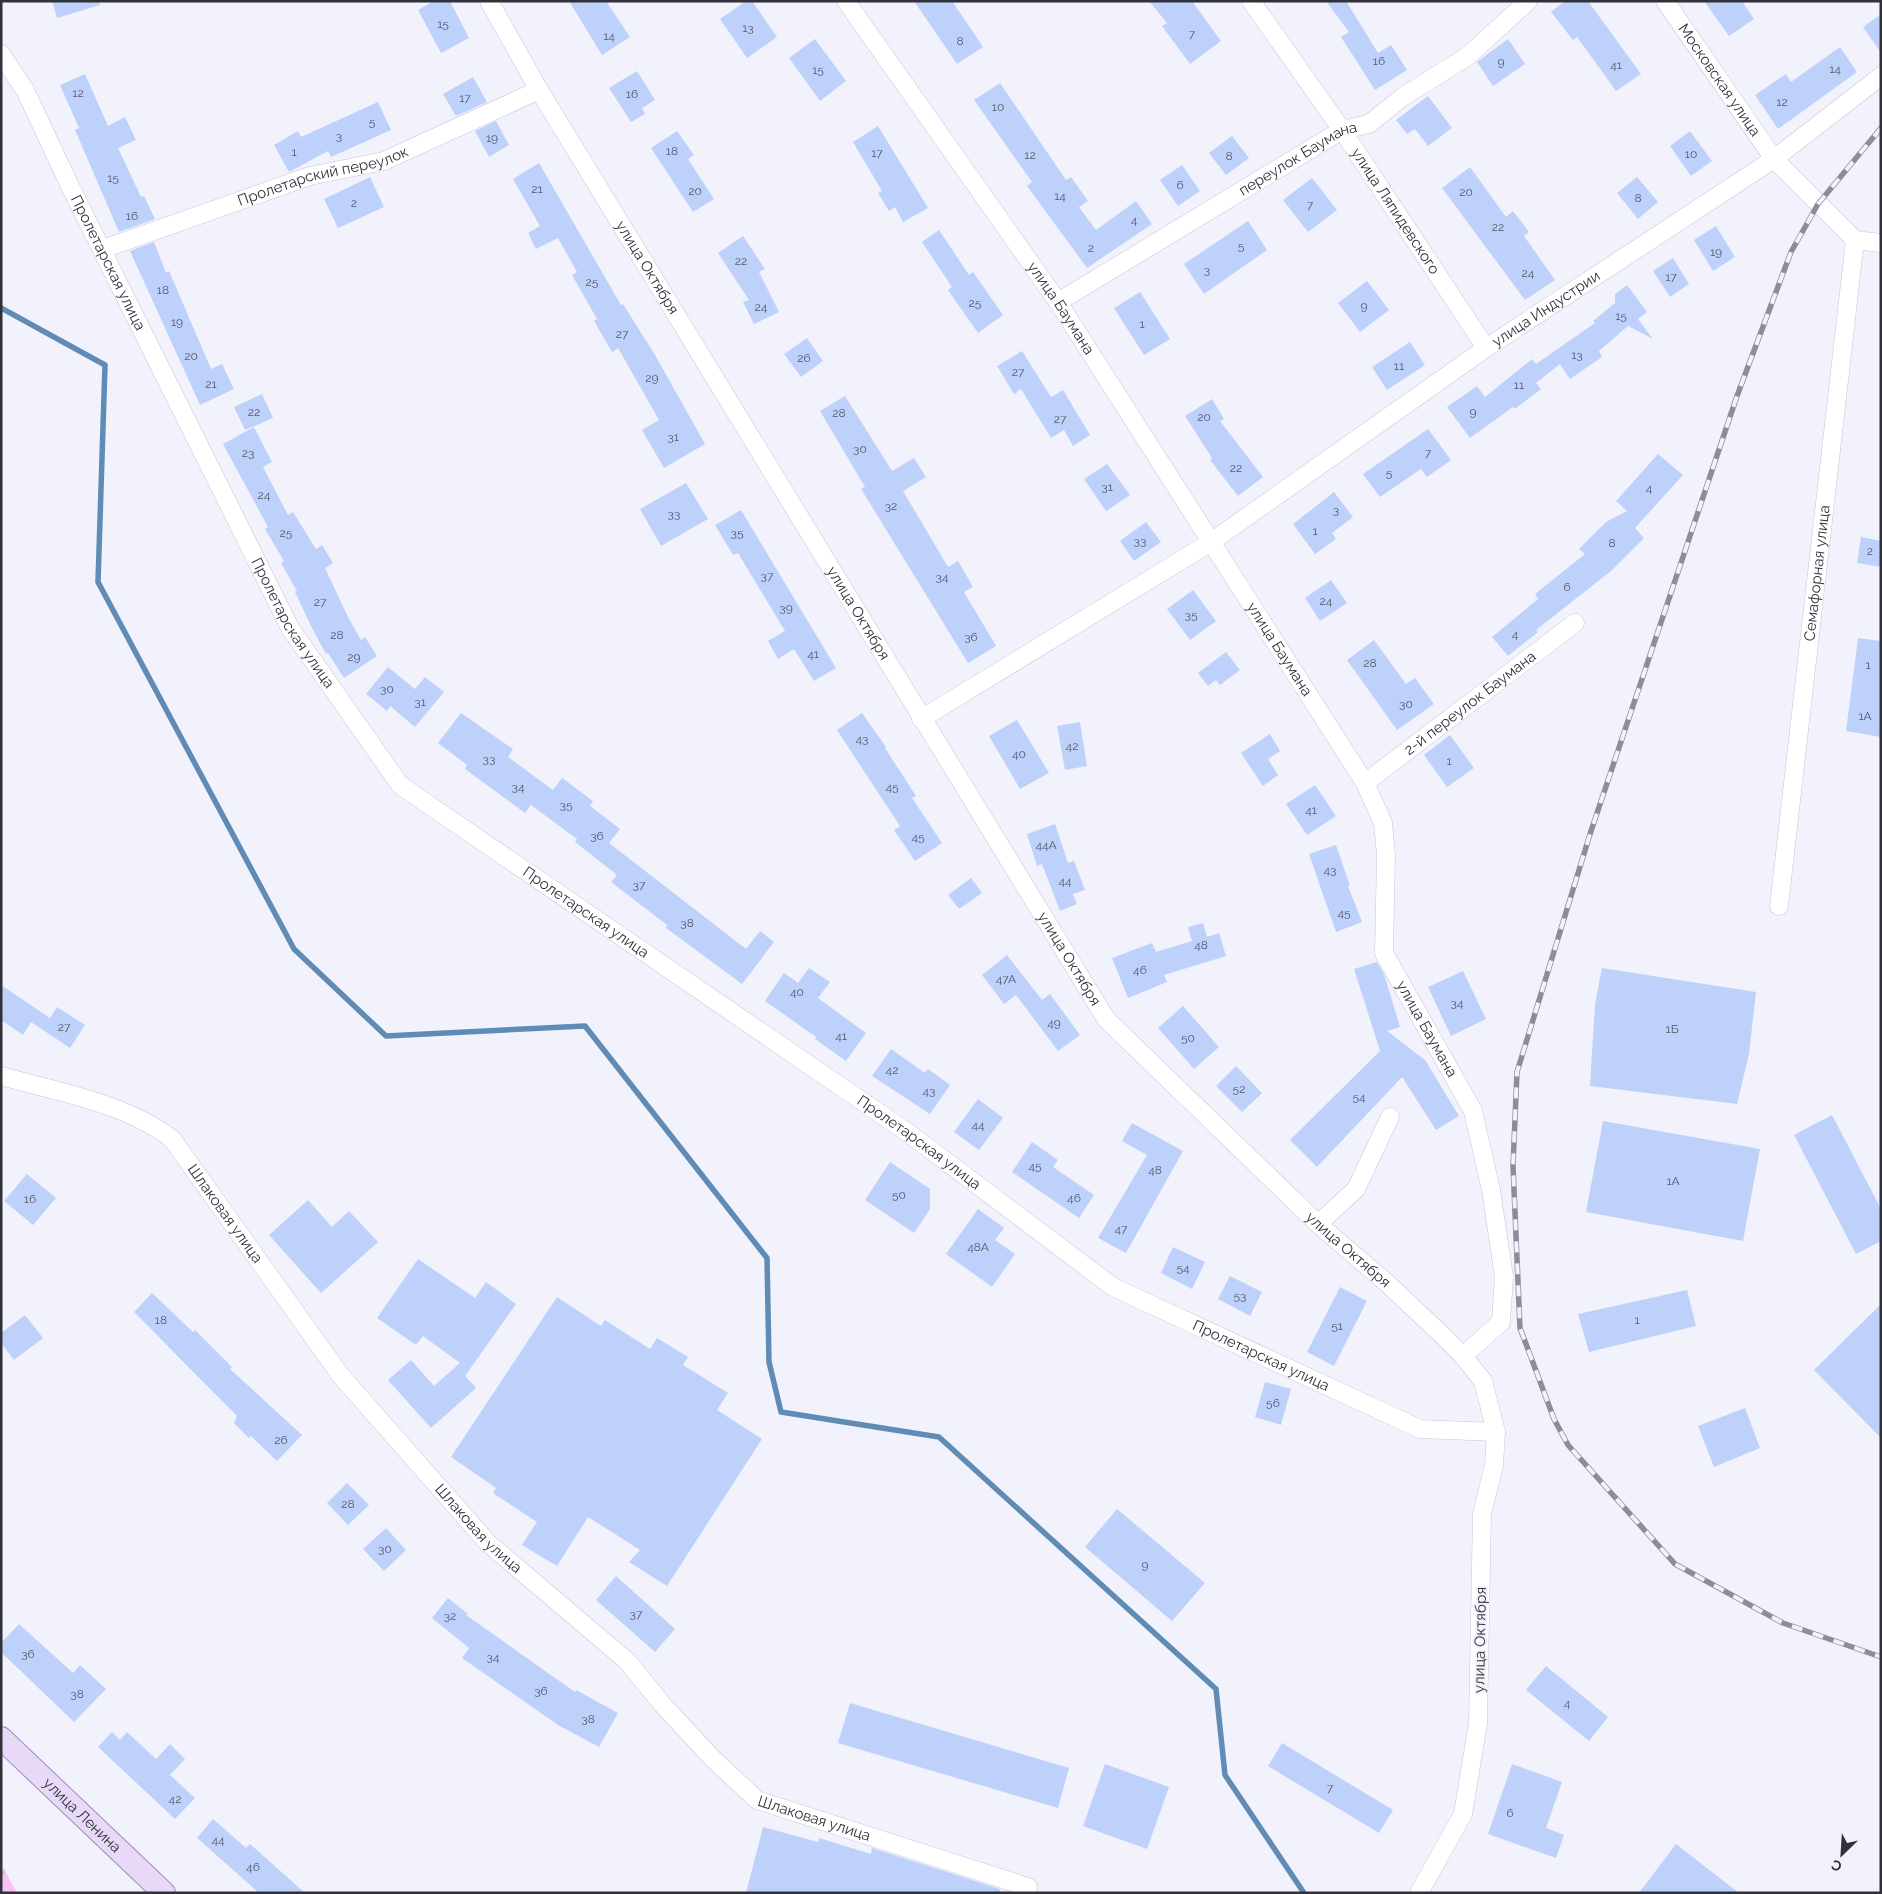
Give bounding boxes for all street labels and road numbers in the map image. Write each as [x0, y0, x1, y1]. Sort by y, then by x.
street label: Московская улица [1674, 20, 1765, 140]
street label: переулок Баумана [1236, 118, 1359, 199]
street label: Пролетарский переулок [235, 142, 411, 210]
street label: улица Ляпидевского [1347, 145, 1444, 278]
street label: Пролетарская улица [67, 192, 149, 333]
street label: улица Октября [612, 217, 683, 318]
street label: улица Баумана [1024, 258, 1098, 358]
street label: улица Индустрии [1489, 267, 1603, 351]
street label: Семафорная улица [1800, 504, 1834, 642]
street label: Пролетарская улица [247, 555, 338, 692]
street label: улица Октября [823, 563, 894, 663]
street label: улица Баумана [1243, 599, 1316, 699]
street label: 2-й переулок Баумана [1401, 647, 1539, 759]
street label: Пролетарская улица [519, 863, 652, 962]
street label: улица Октября [1034, 909, 1105, 1009]
street label: улица Баумана [1392, 978, 1461, 1080]
street label: Пролетарская улица [854, 1092, 985, 1193]
street label: Шлаковая улица [184, 1161, 267, 1267]
street label: улица Октября [1302, 1208, 1394, 1291]
street label: Пролетарская улица [1190, 1316, 1332, 1395]
street label: Шлаковая улица [431, 1480, 526, 1577]
street label: улица Октября [1470, 1587, 1490, 1693]
street label: улица Ленина [39, 1774, 125, 1856]
street label: Шлаковая улица [756, 1792, 873, 1845]

